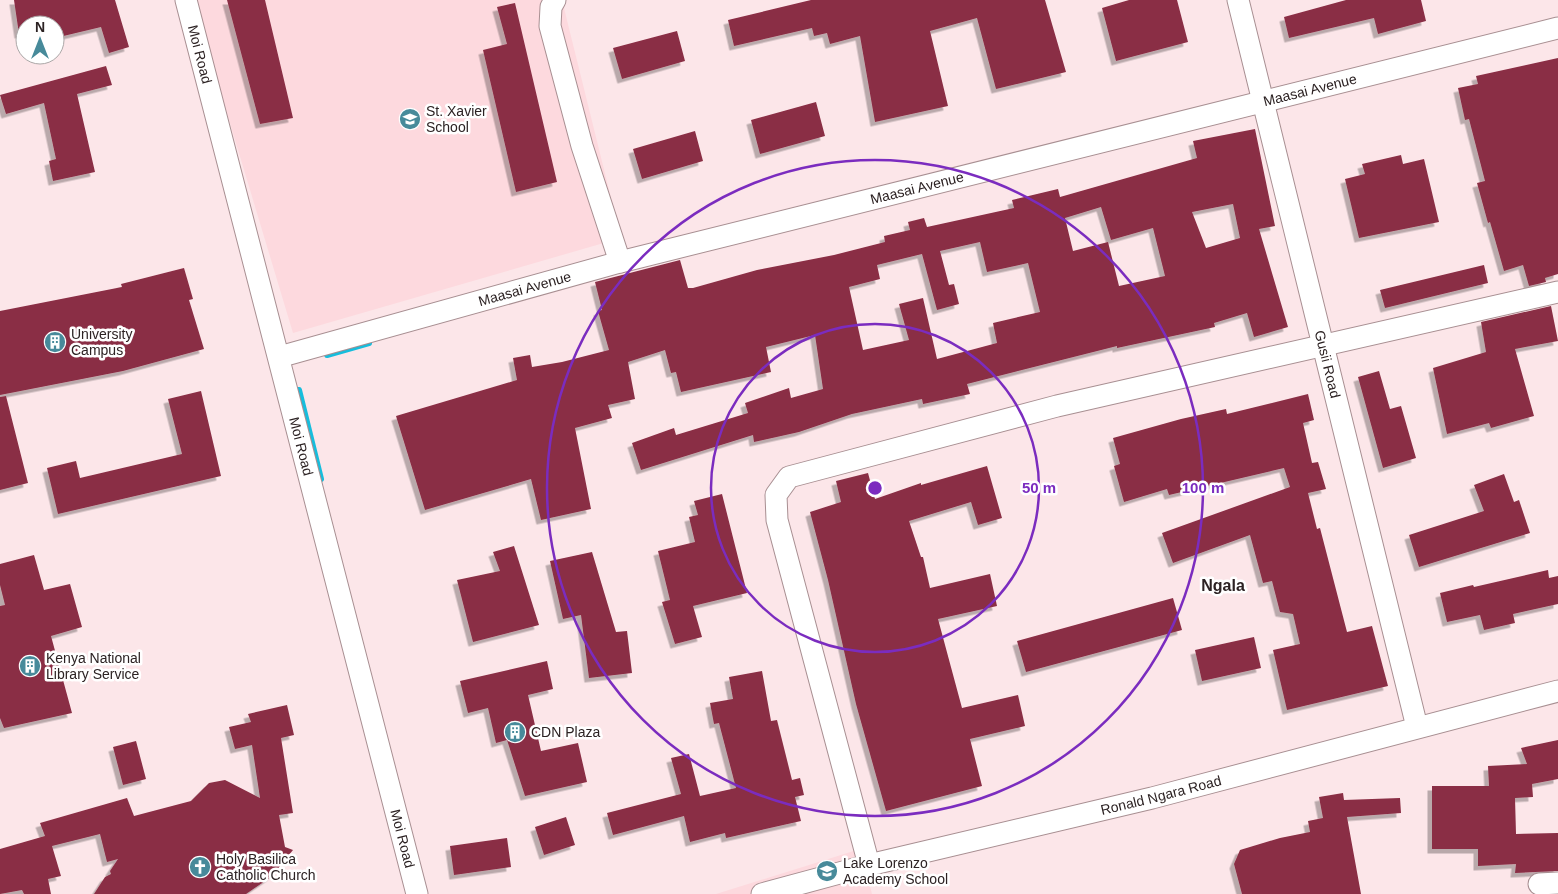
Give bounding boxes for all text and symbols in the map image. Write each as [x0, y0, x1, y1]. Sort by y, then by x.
north arrow [15, 15, 65, 65]
text: N [35, 19, 45, 35]
street label: Moi Road [185, 23, 215, 85]
street label: Maasai Avenue [1262, 71, 1358, 109]
place label: St. Xavier School [426, 103, 487, 135]
school or university icon: St. Xavier School [398, 107, 422, 131]
street label: Maasai Avenue [869, 169, 965, 207]
street label: Maasai Avenue [476, 268, 573, 309]
place label: University Campus [71, 326, 132, 358]
street label: Gusii Road [1312, 329, 1344, 400]
building icon: University Campus [43, 330, 67, 354]
street label: Moi Road [286, 415, 317, 477]
centre of rings [866, 479, 884, 497]
text: 50 m [1022, 479, 1056, 496]
text: 100 m [1182, 479, 1224, 496]
district label: Ngala [1201, 577, 1245, 594]
place label: Kenya National Library Service [46, 650, 141, 682]
building icon: Kenya National Library Service [18, 654, 42, 678]
building icon: CDN Plaza [503, 720, 527, 744]
place label: CDN Plaza [531, 724, 600, 740]
street label: Ronald Ngara Road [1099, 772, 1223, 818]
street label: Moi Road [387, 807, 418, 870]
place label: Holy Basilica Catholic Church [216, 851, 316, 883]
church icon: Holy Basilica Catholic Church [188, 855, 212, 879]
place label: Lake Lorenzo Academy School [843, 855, 948, 887]
school or university icon: Lake Lorenzo Academy School [815, 859, 839, 883]

